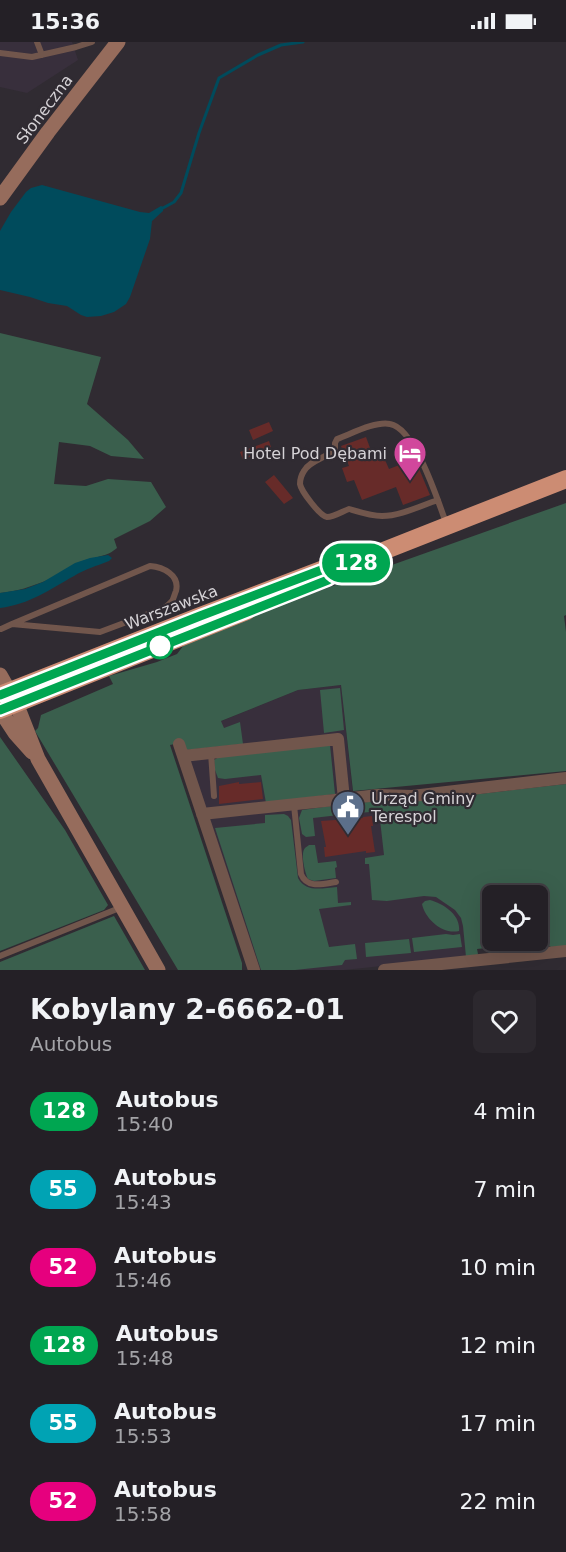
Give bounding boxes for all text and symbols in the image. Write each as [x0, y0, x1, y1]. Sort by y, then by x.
text: 15:36 [30, 9, 100, 34]
street label: Słoneczna [12, 71, 77, 148]
hotel icon: Hotel Pod Dębami [392, 435, 428, 482]
place label: Hotel Pod Dębami [243, 444, 387, 463]
line badge: 128 [322, 544, 391, 582]
text: 128 [334, 551, 378, 575]
street label: Warszawska [122, 581, 220, 634]
unlabelled marker [147, 633, 173, 659]
public building icon: Urząd Gminy Terespol [330, 789, 366, 836]
place label: Urząd Gminy Terespol [370, 789, 475, 826]
map controls [482, 885, 548, 951]
button: locate [482, 885, 548, 951]
button: heart [473, 990, 536, 1053]
text: Kobylany 2-6662-01 [30, 993, 345, 1026]
text: Autobus [30, 1032, 112, 1056]
text: Autobus [116, 1087, 219, 1112]
text: 128 [42, 1099, 86, 1123]
text: 4 min [474, 1099, 536, 1124]
text: 15:40 [116, 1112, 173, 1136]
text: Autobus [114, 1165, 217, 1190]
text: 55 [48, 1177, 78, 1201]
text: 7 min [474, 1177, 536, 1202]
text: 15:43 [114, 1190, 172, 1214]
text: Autobus [114, 1243, 217, 1268]
text: 52 [48, 1255, 78, 1279]
text: 10 min [460, 1255, 536, 1280]
text: 15:46 [114, 1268, 172, 1292]
text: Autobus [116, 1321, 219, 1346]
text: 128 [42, 1333, 86, 1357]
text: 12 min [460, 1333, 536, 1358]
text: 15:48 [116, 1346, 173, 1370]
text: Autobus [114, 1399, 217, 1424]
text: 55 [48, 1411, 78, 1435]
text: 17 min [460, 1411, 536, 1436]
text: 15:53 [114, 1424, 172, 1448]
text: Autobus [114, 1477, 217, 1502]
text: 52 [48, 1489, 78, 1513]
text: 22 min [460, 1489, 536, 1514]
text: 15:58 [114, 1502, 172, 1526]

